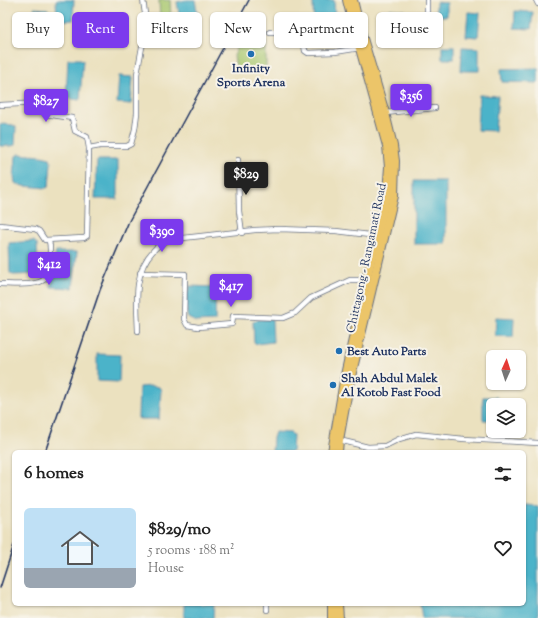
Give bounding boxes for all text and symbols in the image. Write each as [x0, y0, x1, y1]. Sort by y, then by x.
chip: Buy [12, 12, 64, 48]
chip: Rent [72, 12, 129, 48]
chip: Filters [137, 12, 202, 48]
chip: New [210, 12, 266, 48]
chip: Apartment [274, 12, 368, 48]
chip: House [376, 12, 443, 48]
marker: Infinity Sports Arena [246, 49, 256, 59]
place label: Infinity Sports Arena [217, 60, 286, 92]
pin: $356 [387, 84, 435, 118]
text: $356 [399, 88, 423, 106]
pin: $827 [22, 89, 70, 123]
text: $827 [33, 93, 59, 111]
pin: $829 [222, 162, 270, 196]
text: $829 [233, 166, 259, 184]
street label: Chittagong - Rangamati Road [342, 181, 392, 335]
pin: $390 [138, 219, 186, 253]
text: $390 [149, 223, 175, 241]
pin: $412 [25, 252, 73, 286]
text: $412 [37, 256, 61, 274]
pin: $417 [207, 274, 255, 308]
text: $417 [219, 278, 243, 296]
place label: Best Auto Parts [346, 343, 427, 361]
marker: Best Auto Parts [334, 346, 344, 356]
north arrow [486, 350, 526, 390]
map controls [486, 350, 526, 438]
place label: Shah Abdul Malek Al Kotob Fast Food [340, 370, 441, 402]
marker: Shah Abdul Malek Al Kotob Fast Food [328, 380, 338, 390]
button: layers [486, 398, 526, 438]
text: 6 homes [24, 462, 84, 486]
icon: filters [492, 463, 514, 485]
text: $829/mo [148, 518, 211, 542]
icon: home [56, 524, 104, 572]
icon: heart [492, 537, 514, 559]
text: 5 rooms · 188 m² [148, 542, 234, 560]
text: House [148, 560, 184, 578]

